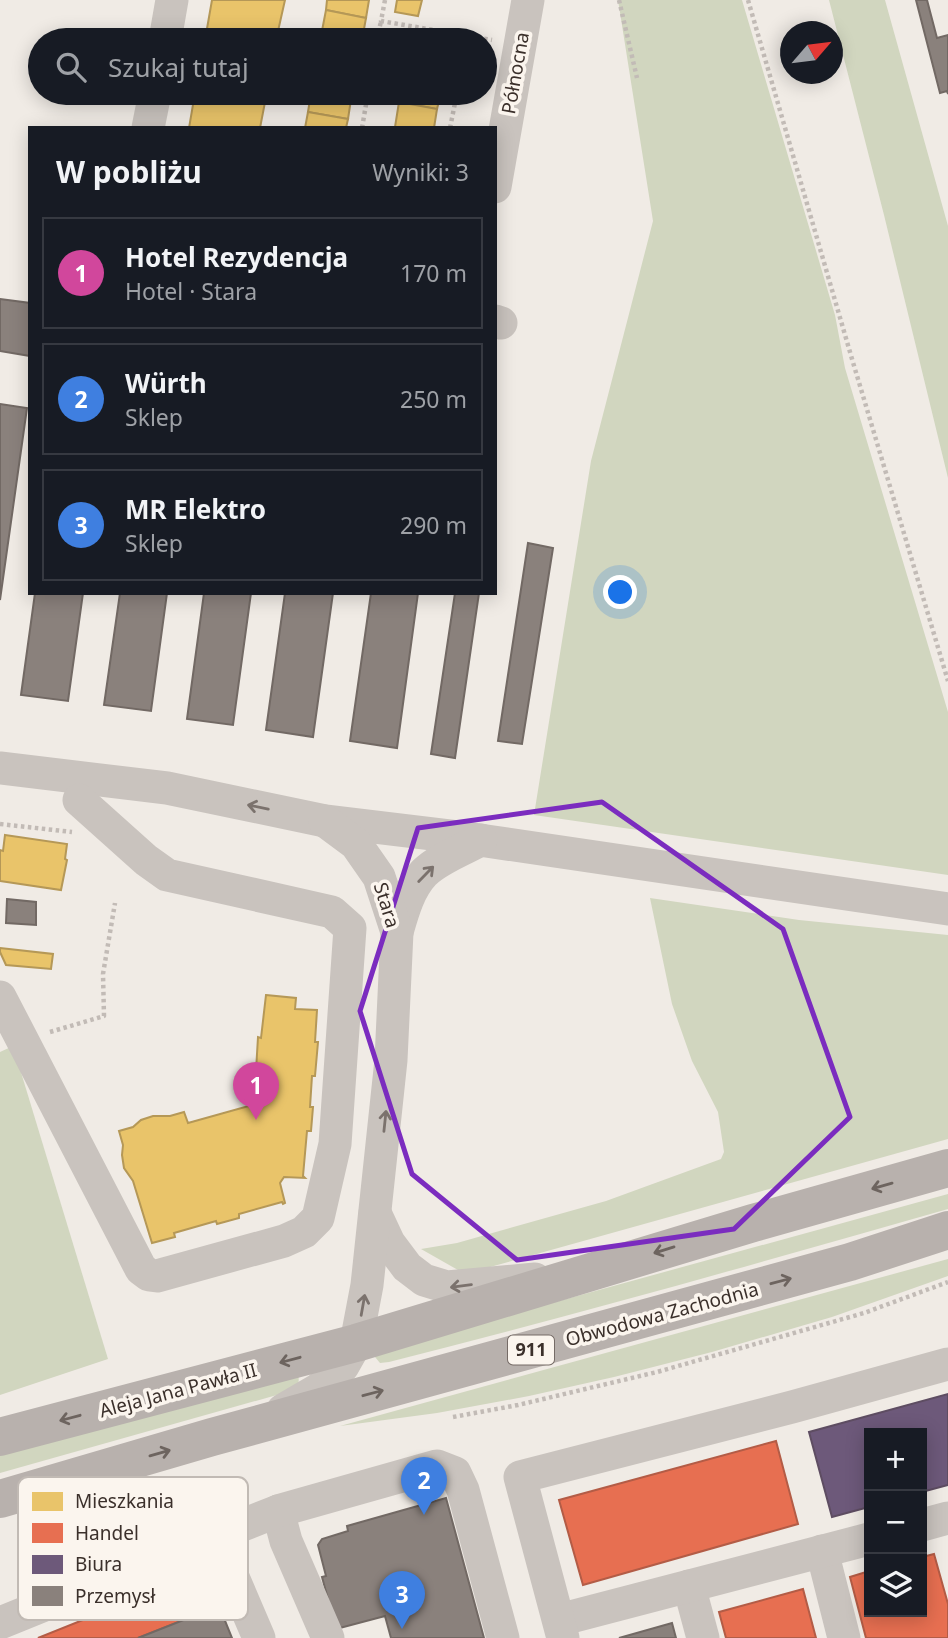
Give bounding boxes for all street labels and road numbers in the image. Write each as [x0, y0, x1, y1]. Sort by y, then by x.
street label: Północna [495, 30, 535, 116]
street label: Stara [368, 879, 406, 931]
street label: Obwodowa Zachodnia [563, 1276, 761, 1352]
road number: 911 [508, 1336, 554, 1364]
street label: Aleja Jana Pawła II [96, 1356, 260, 1424]

